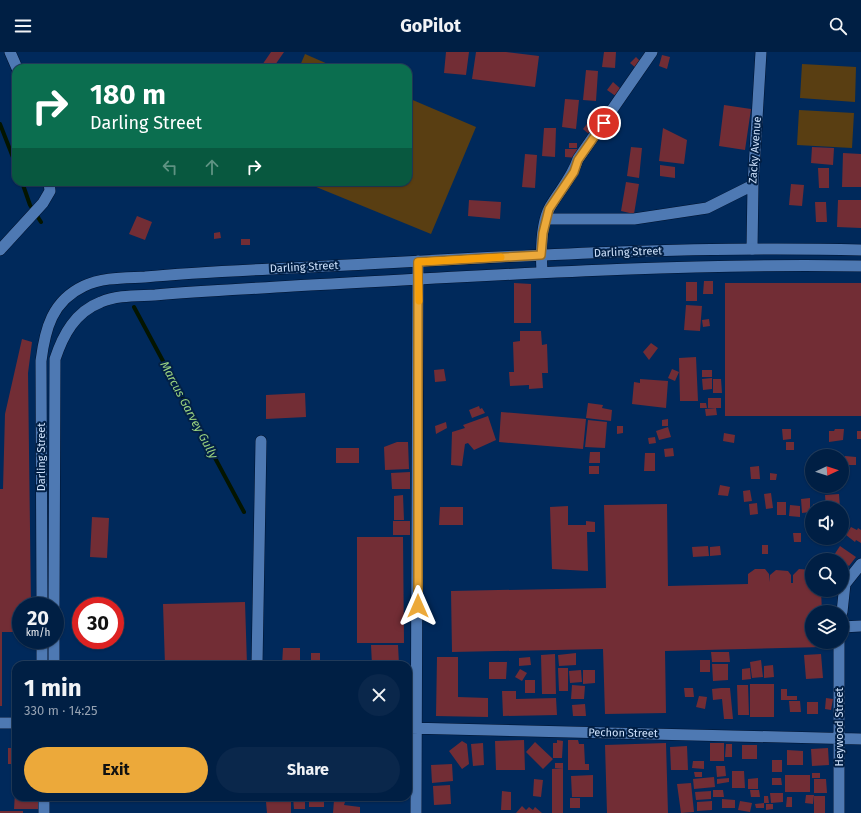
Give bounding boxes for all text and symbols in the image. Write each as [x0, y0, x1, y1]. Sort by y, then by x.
icon: menu [12, 15, 34, 37]
text: GoPilot [400, 15, 461, 37]
icon: search [827, 15, 849, 37]
text: 180 m [90, 78, 166, 111]
icon: right [24, 80, 76, 132]
pin [587, 106, 621, 140]
text: Darling Street [90, 112, 202, 134]
icon: arrive [593, 112, 615, 134]
street label: Zacky Avenue [746, 116, 764, 184]
icon: left [159, 156, 181, 178]
icon: ahead [201, 156, 223, 178]
icon: right [243, 156, 265, 178]
street label: Darling Street [594, 244, 662, 260]
street label: Darling Street [269, 259, 339, 275]
water label: Marcus Garvey Gully [157, 359, 221, 462]
street label: Darling Street [35, 423, 48, 491]
north arrow [805, 449, 849, 493]
map controls [805, 449, 849, 649]
button: sound [805, 501, 849, 545]
button: search [805, 553, 849, 597]
position arrow [397, 585, 439, 627]
speed limit sign: 30 [72, 597, 124, 649]
button: layers [805, 605, 849, 649]
text: 20 [27, 606, 49, 630]
text: km/h [26, 627, 50, 639]
text: 1 min [24, 674, 82, 702]
button: close [358, 674, 400, 716]
street label: Heywood Street [833, 688, 846, 766]
text: 330 m · 14:25 [24, 703, 97, 718]
street label: Pechon Street [588, 726, 658, 740]
button: Exit [24, 747, 208, 793]
button: Share [216, 747, 400, 793]

